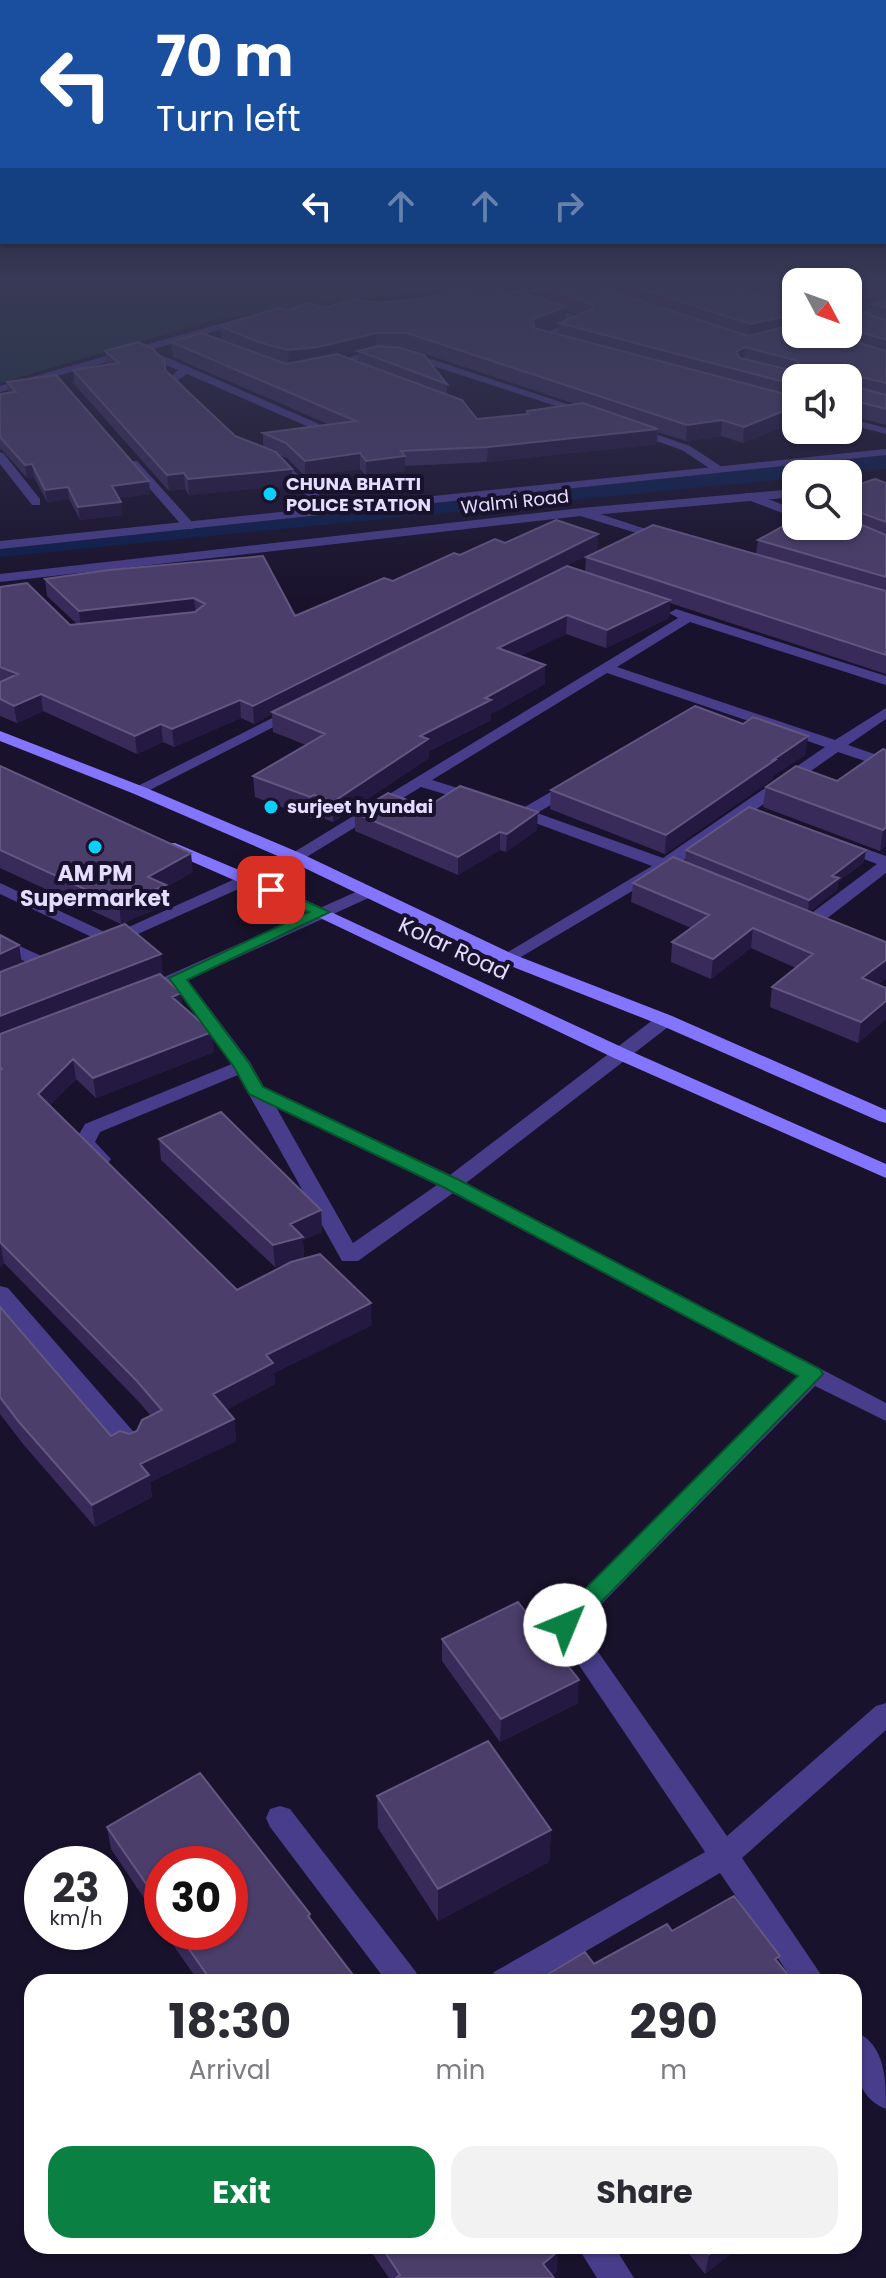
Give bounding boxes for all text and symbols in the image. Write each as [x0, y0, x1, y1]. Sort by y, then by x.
text: 70 m [156, 17, 294, 96]
icon: left [24, 32, 128, 136]
text: Turn left [156, 93, 301, 144]
icon: left [295, 184, 339, 228]
icon: ahead [379, 184, 423, 228]
icon: ahead [463, 184, 507, 228]
icon: right [547, 184, 591, 228]
north arrow [782, 268, 862, 348]
map controls [782, 268, 862, 540]
button: sound [782, 364, 862, 444]
button: search [782, 460, 862, 540]
place label: CHUNA BHATTI POLICE STATION [286, 471, 431, 517]
street label: Walmi Road [460, 483, 570, 520]
marker: CHUNA BHATTI POLICE STATION [261, 485, 279, 503]
place label: surjeet hyundai [287, 794, 433, 819]
marker: surjeet hyundai [262, 798, 280, 816]
marker: AM PM Supermarket [86, 838, 104, 856]
pin [237, 856, 305, 924]
place label: AM PM Supermarket [20, 858, 170, 914]
icon: arrive [249, 868, 293, 912]
street label: Kolar Road [393, 909, 514, 988]
position arrow [523, 1583, 607, 1667]
speed limit sign: 30 [144, 1846, 248, 1950]
text: 23 [52, 1860, 100, 1916]
text: km/h [49, 1904, 103, 1932]
text: 18:30 [168, 1988, 291, 2055]
text: 1 [451, 1988, 469, 2055]
text: 290 [630, 1988, 718, 2055]
text: Arrival [189, 2052, 271, 2088]
text: min [436, 2052, 485, 2088]
text: m [660, 2052, 687, 2088]
button: Exit [48, 2146, 435, 2238]
button: Share [451, 2146, 838, 2238]

